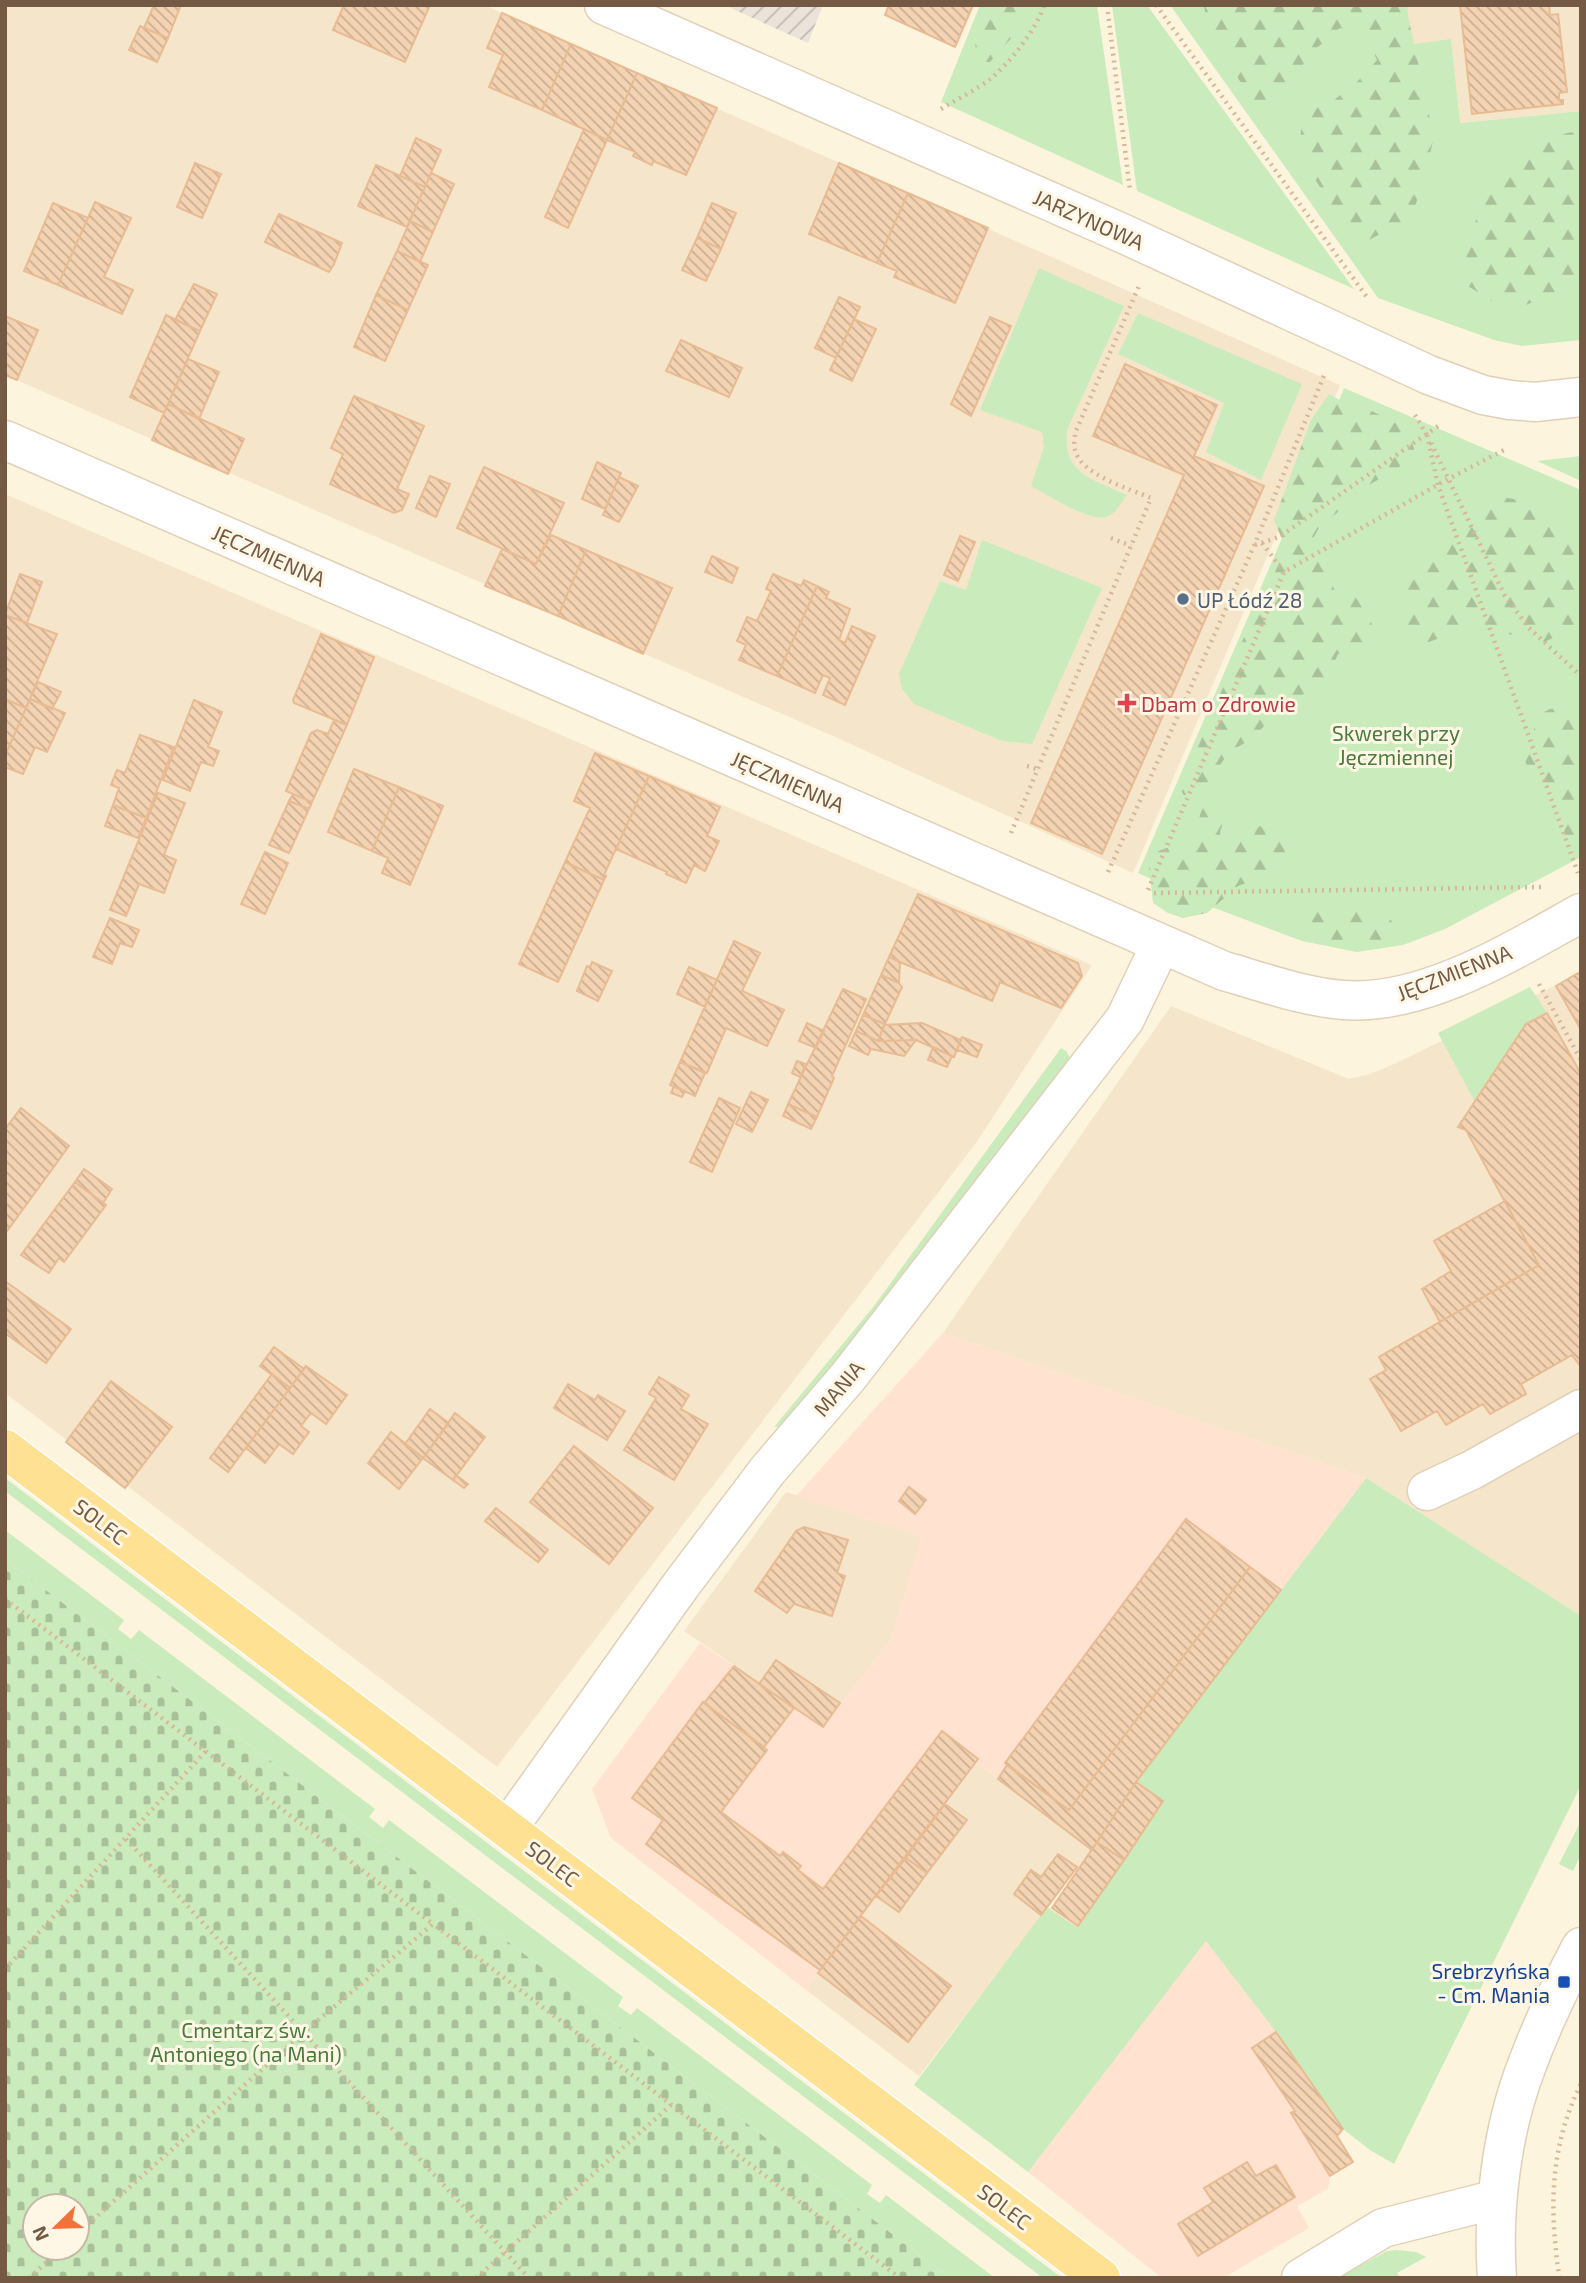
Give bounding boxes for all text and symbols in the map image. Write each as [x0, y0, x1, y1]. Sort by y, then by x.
street label: JARZYNOWA [1030, 184, 1148, 254]
street label: JĘCZMIENNA [209, 519, 329, 591]
place label: UP Łódź 28 [1197, 587, 1302, 612]
marker: UP Łódź 28 [1175, 591, 1191, 607]
place label: Dbam o Zdrowie [1141, 691, 1296, 716]
marker: Dbam o Zdrowie [1119, 695, 1135, 711]
park label: Skwerek przy Jęczmiennej [1332, 720, 1460, 770]
street label: JĘCZMIENNA [728, 745, 848, 817]
street label: JĘCZMIENNA [1393, 939, 1515, 1005]
street label: MANIA [808, 1355, 868, 1421]
street label: SOLEC [69, 1493, 133, 1549]
street label: SOLEC [521, 1835, 585, 1891]
place label: Srebrzyńska - Cm. Mania [1431, 1958, 1550, 2007]
marker: Srebrzyńska - Cm. Mania [1556, 1974, 1572, 1990]
park label: Cmentarz św. Antoniego (na Mani) [150, 2017, 342, 2066]
street label: SOLEC [973, 2178, 1037, 2234]
north arrow [21, 2192, 91, 2262]
text: N [27, 2223, 53, 2245]

